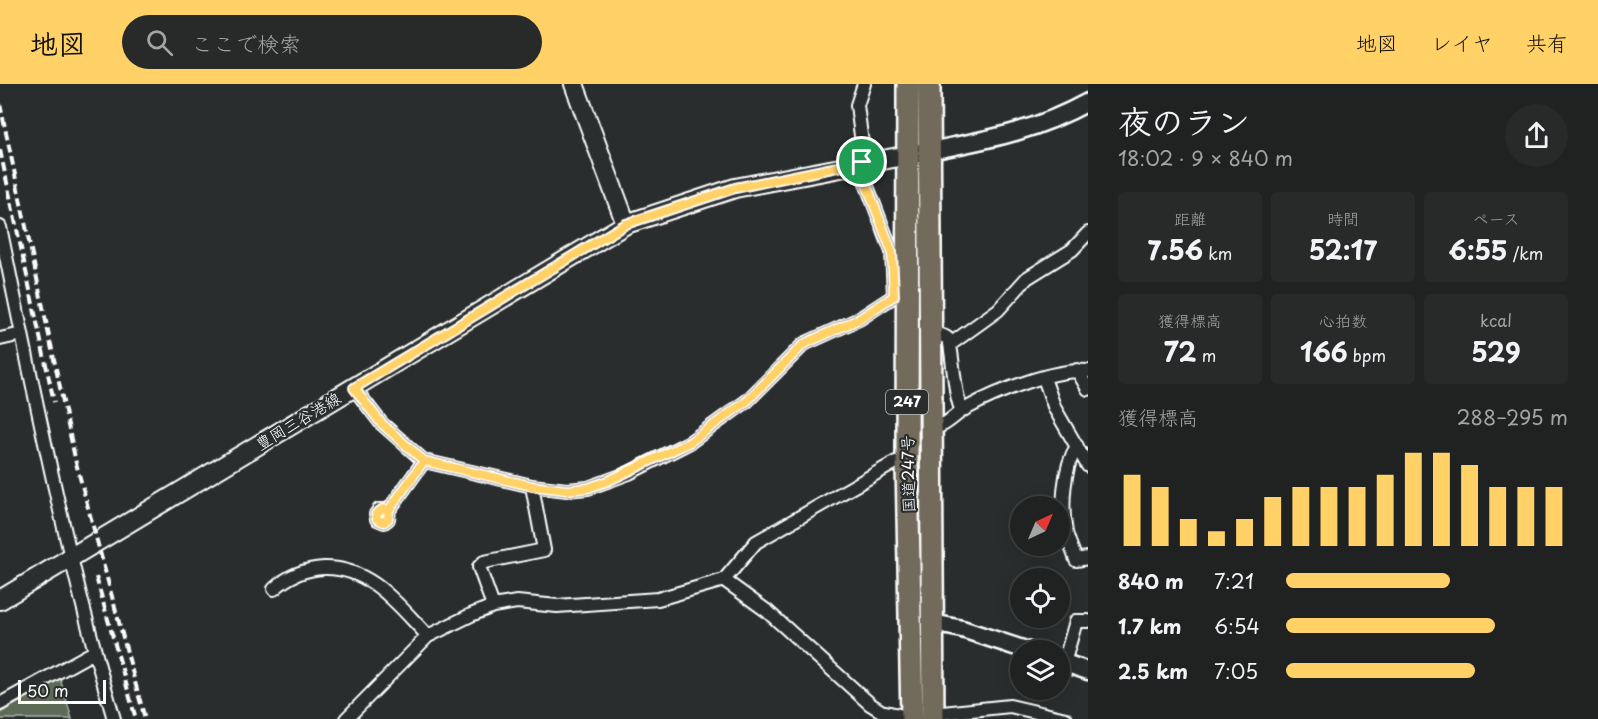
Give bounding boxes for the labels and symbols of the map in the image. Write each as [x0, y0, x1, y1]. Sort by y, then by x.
pin [836, 136, 887, 187]
street label: 豊岡三谷港線 [250, 385, 345, 455]
road number: 247 [886, 390, 928, 414]
street label: 国道247号 [894, 435, 920, 513]
north arrow [1010, 496, 1070, 556]
scale bar [18, 677, 106, 704]

